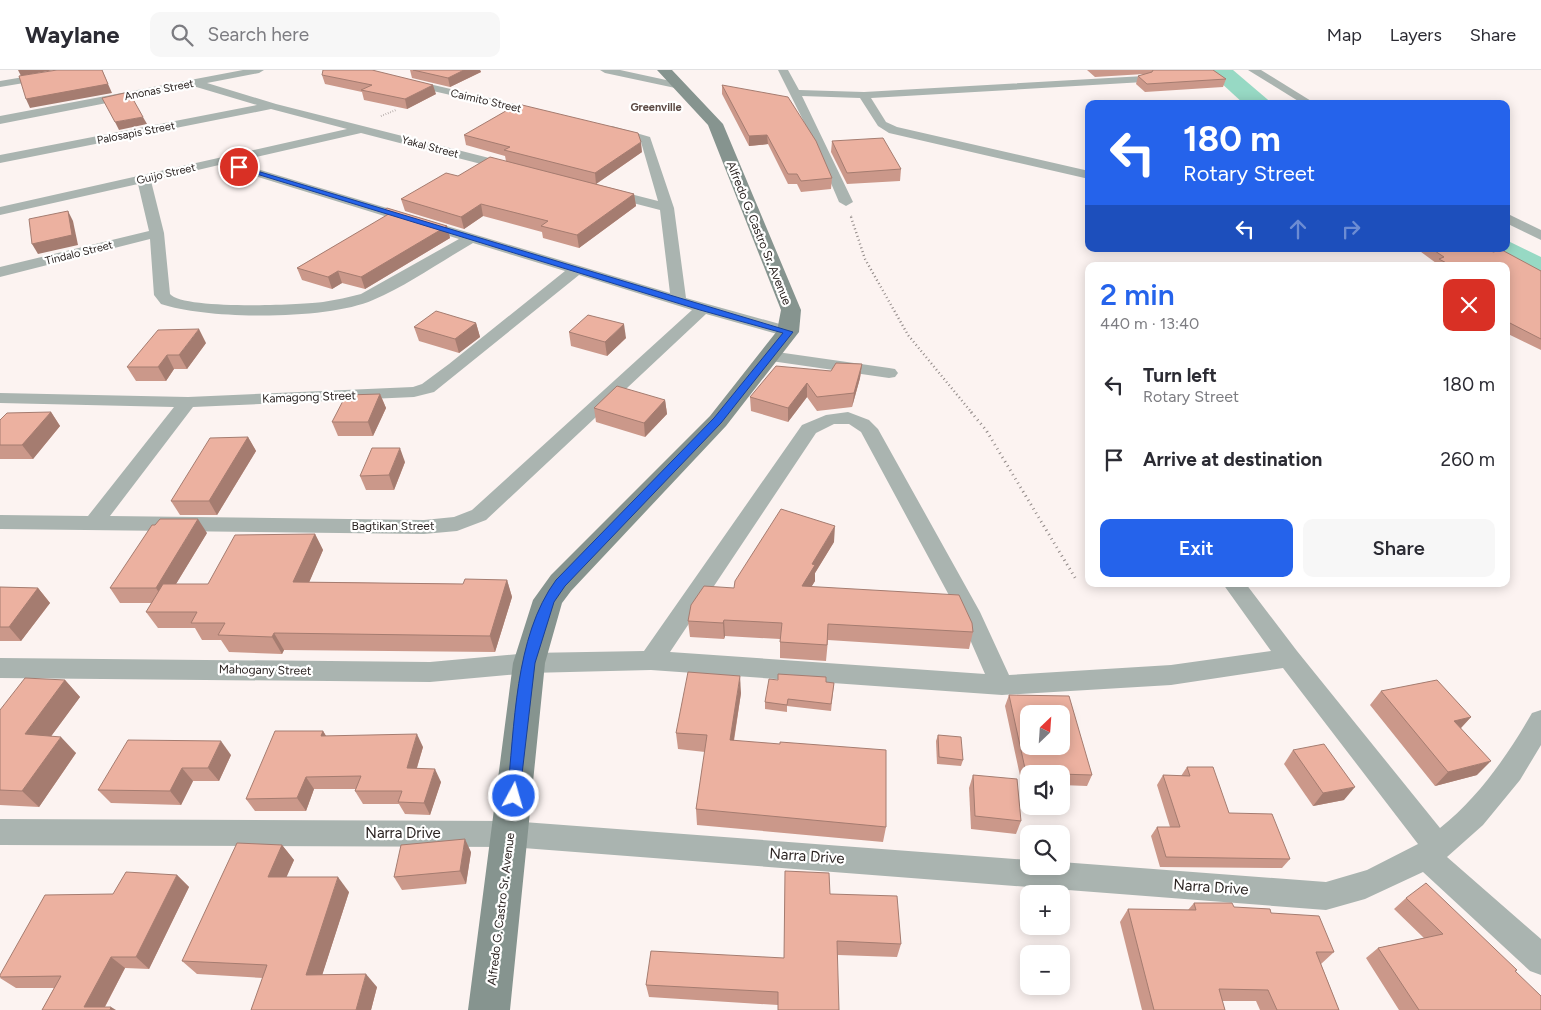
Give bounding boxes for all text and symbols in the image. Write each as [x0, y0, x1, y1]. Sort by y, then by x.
search box [150, 12, 500, 57]
text: Waylane [25, 20, 120, 49]
icon: search [168, 21, 196, 49]
text: Search here [208, 23, 309, 46]
text: Map [1327, 24, 1362, 46]
text: Layers [1390, 24, 1442, 46]
text: Share [1470, 24, 1516, 46]
street label: Anonas Street [123, 77, 195, 103]
street label: Caimito Street [449, 87, 523, 115]
district label: Greenville [630, 101, 682, 114]
text: 180 m [1183, 118, 1281, 160]
street label: Palosapis Street [96, 119, 176, 147]
icon: left [1100, 120, 1165, 185]
street label: Yakal Street [400, 133, 460, 161]
pin [218, 146, 260, 188]
icon: arrive [225, 153, 253, 181]
street label: Alfredo G. Castro Sr. Avenue [724, 159, 794, 307]
text: Rotary Street [1183, 160, 1315, 187]
street label: Guijo Street [135, 161, 197, 187]
icon: left [1231, 215, 1259, 243]
icon: ahead [1284, 215, 1312, 243]
icon: right [1337, 215, 1365, 243]
street label: Tindalo Street [44, 238, 114, 268]
text: 2 min [1100, 276, 1175, 313]
button: close [1443, 279, 1495, 331]
text: 440 m · 13:40 [1100, 314, 1199, 333]
text: Turn left [1143, 364, 1217, 387]
icon: left [1100, 371, 1128, 399]
text: 180 m [1442, 373, 1495, 396]
text: Rotary Street [1143, 387, 1239, 406]
street label: Kamagong Street [262, 388, 357, 406]
icon: arrive [1100, 446, 1128, 474]
text: Arrive at destination [1143, 448, 1322, 471]
text: 260 m [1441, 448, 1495, 471]
street label: Bagtikan Street [352, 519, 435, 533]
button: Exit [1100, 519, 1293, 577]
button: Share [1303, 519, 1495, 577]
street label: Mahogany Street [219, 662, 312, 678]
north arrow [1020, 705, 1070, 755]
map controls [1020, 705, 1070, 995]
button: sound [1020, 765, 1070, 815]
position arrow [487, 769, 539, 821]
street label: Narra Drive [365, 824, 441, 842]
button: search [1020, 825, 1070, 875]
street label: Alfredo G. Castro Sr. Avenue [485, 831, 517, 986]
street label: Narra Drive [769, 844, 845, 868]
street label: Narra Drive [1173, 875, 1249, 899]
button: + [1020, 885, 1070, 935]
button: − [1020, 945, 1070, 995]

